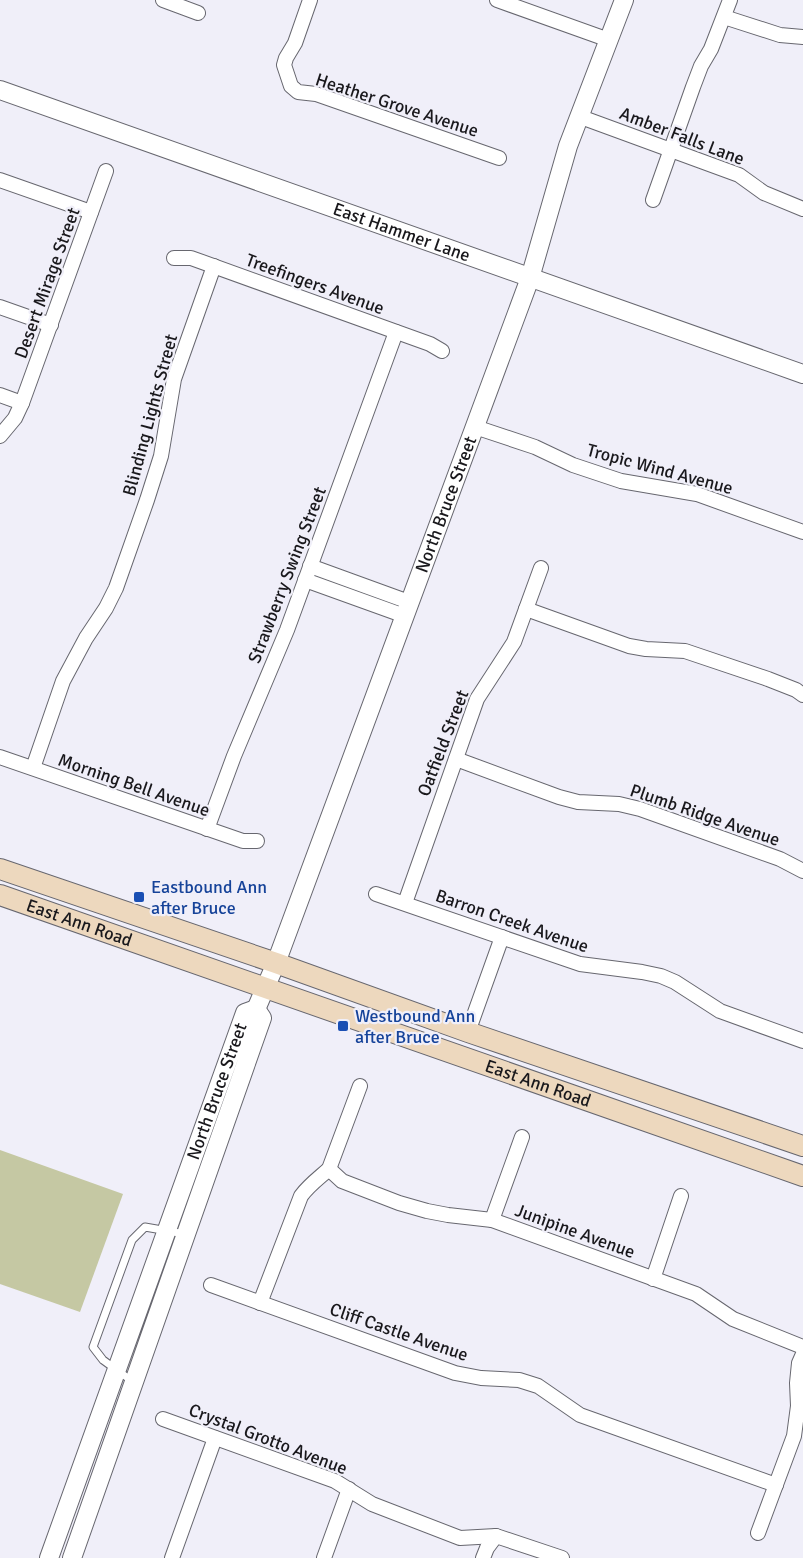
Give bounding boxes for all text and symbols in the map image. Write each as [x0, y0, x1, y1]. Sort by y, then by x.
street label: Heather Grove Avenue [313, 68, 481, 142]
street label: Amber Falls Lane [617, 102, 747, 170]
street label: East Hammer Lane [330, 198, 473, 266]
street label: Desert Mirage Street [9, 204, 85, 362]
street label: Treefingers Avenue [243, 249, 387, 319]
street label: Blinding Lights Street [118, 332, 182, 498]
street label: North Bruce Street [411, 433, 481, 576]
street label: Tropic Wind Avenue [585, 439, 735, 499]
street label: Strawberry Swing Street [243, 484, 331, 666]
street label: Oatfield Street [413, 687, 473, 799]
street label: Morning Bell Avenue [55, 749, 213, 821]
street label: Plumb Ridge Avenue [627, 779, 783, 851]
place label: Eastbound Ann after Bruce [151, 876, 267, 919]
street label: Barron Creek Avenue [433, 884, 591, 958]
marker: Eastbound Ann after Bruce [132, 890, 146, 904]
street label: East Ann Road [23, 894, 135, 951]
place label: Westbound Ann after Bruce [355, 1005, 475, 1048]
marker: Westbound Ann after Bruce [336, 1019, 350, 1033]
street label: North Bruce Street [182, 1020, 252, 1163]
street label: East Ann Road [482, 1055, 594, 1112]
street label: Junipine Avenue [512, 1199, 638, 1263]
street label: Cliff Castle Avenue [327, 1298, 471, 1366]
street label: Crystal Grotto Avenue [186, 1399, 350, 1479]

